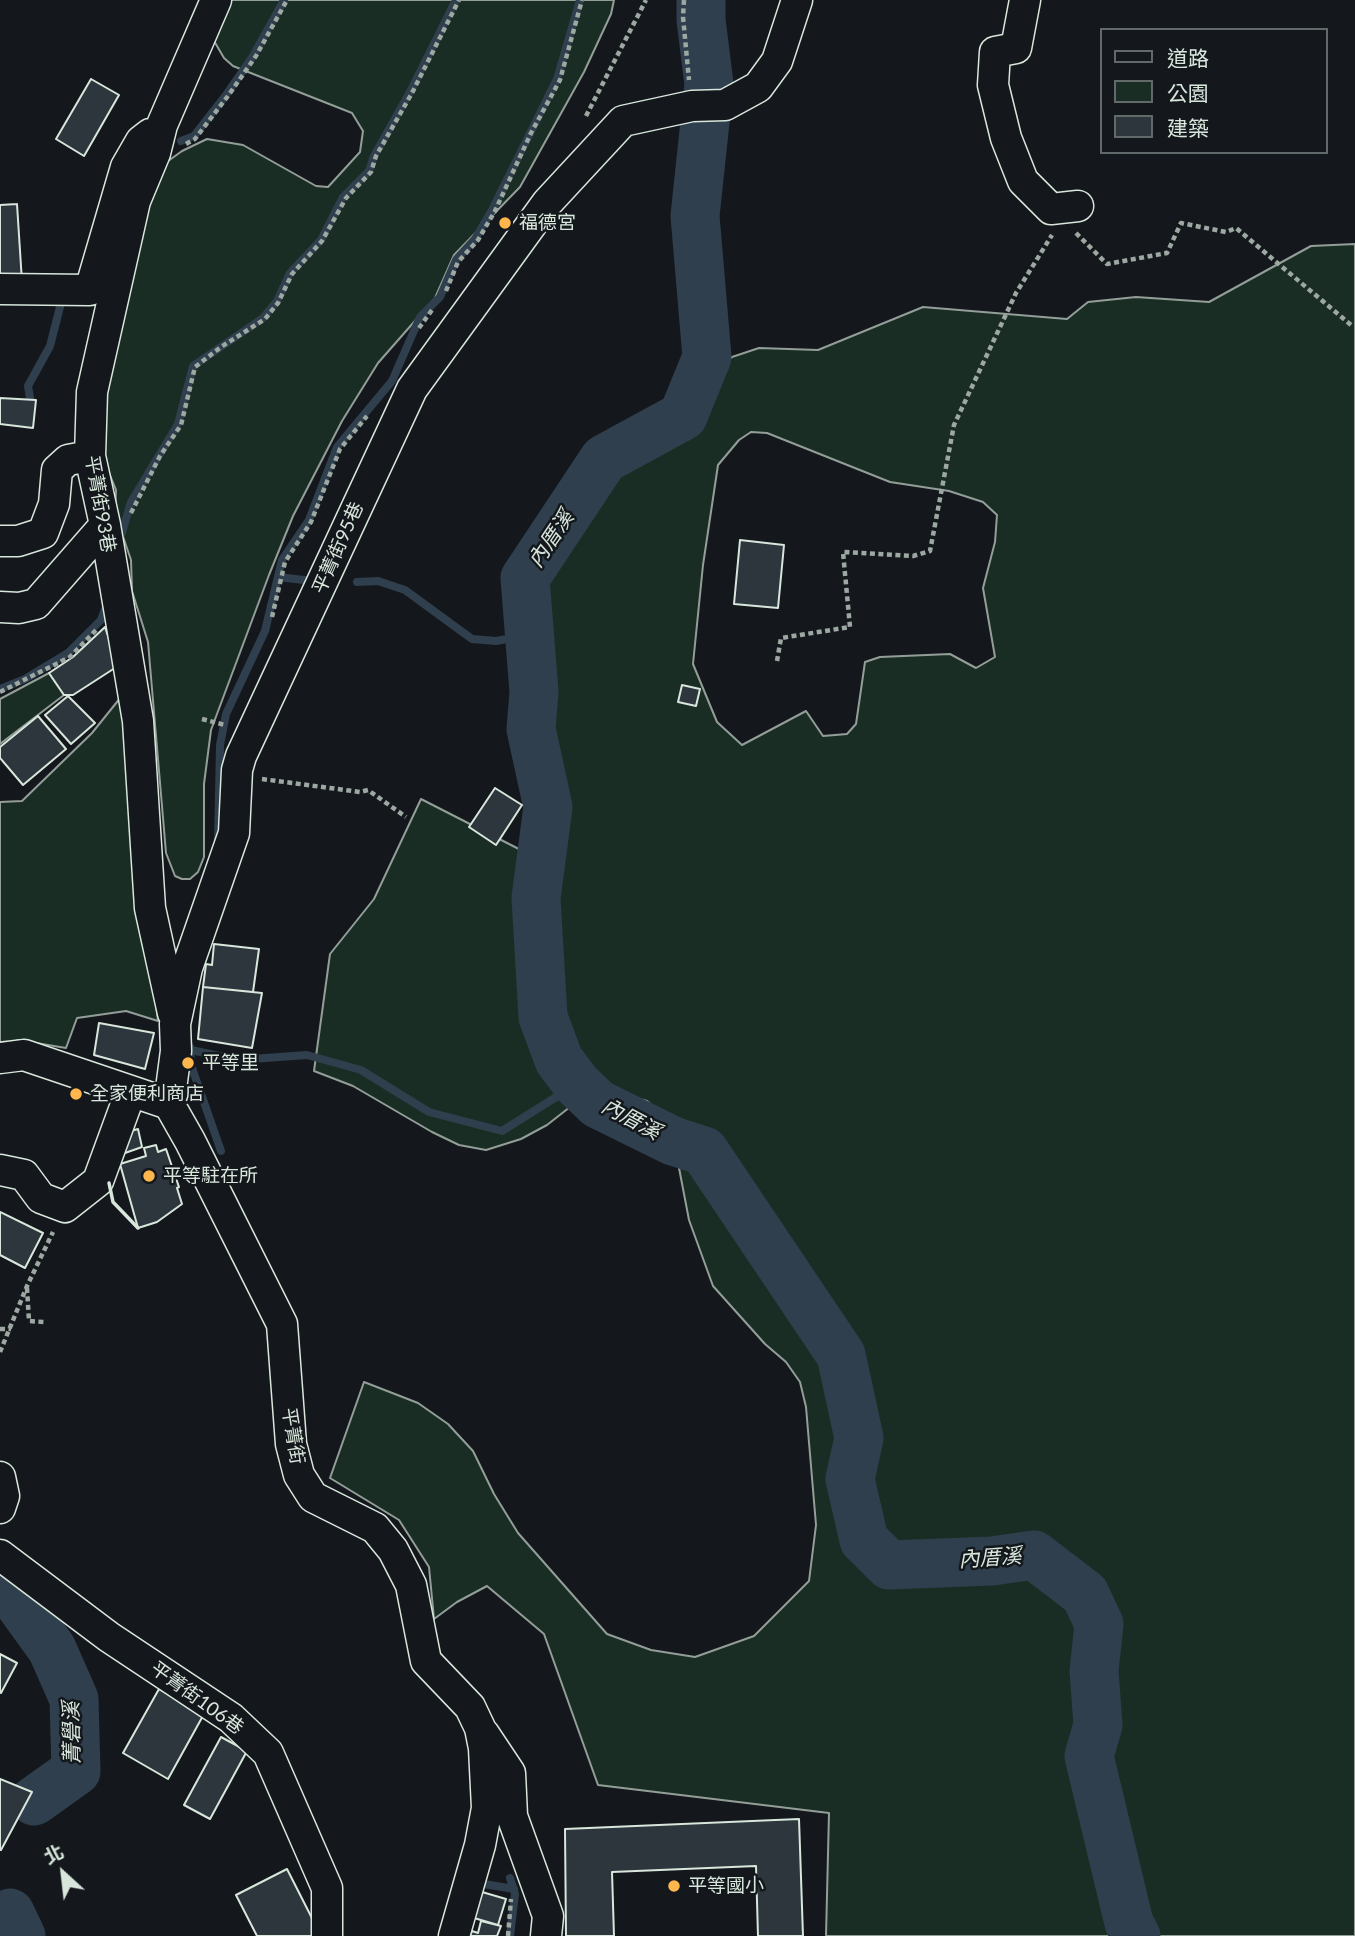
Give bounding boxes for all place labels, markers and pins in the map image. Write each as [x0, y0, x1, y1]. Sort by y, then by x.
place label: 福德宮 [519, 212, 576, 234]
marker: 福德宮 [497, 215, 513, 231]
place label: 平等里 [202, 1052, 259, 1074]
marker: 平等里 [180, 1055, 196, 1071]
place label: 全家便利商店 [90, 1083, 204, 1105]
marker: 全家便利商店 [68, 1086, 84, 1102]
place label: 平等駐在所 [163, 1165, 258, 1187]
marker: 平等駐在所 [141, 1168, 157, 1184]
place label: 平等國小 [688, 1875, 764, 1897]
marker: 平等國小 [666, 1878, 682, 1894]

